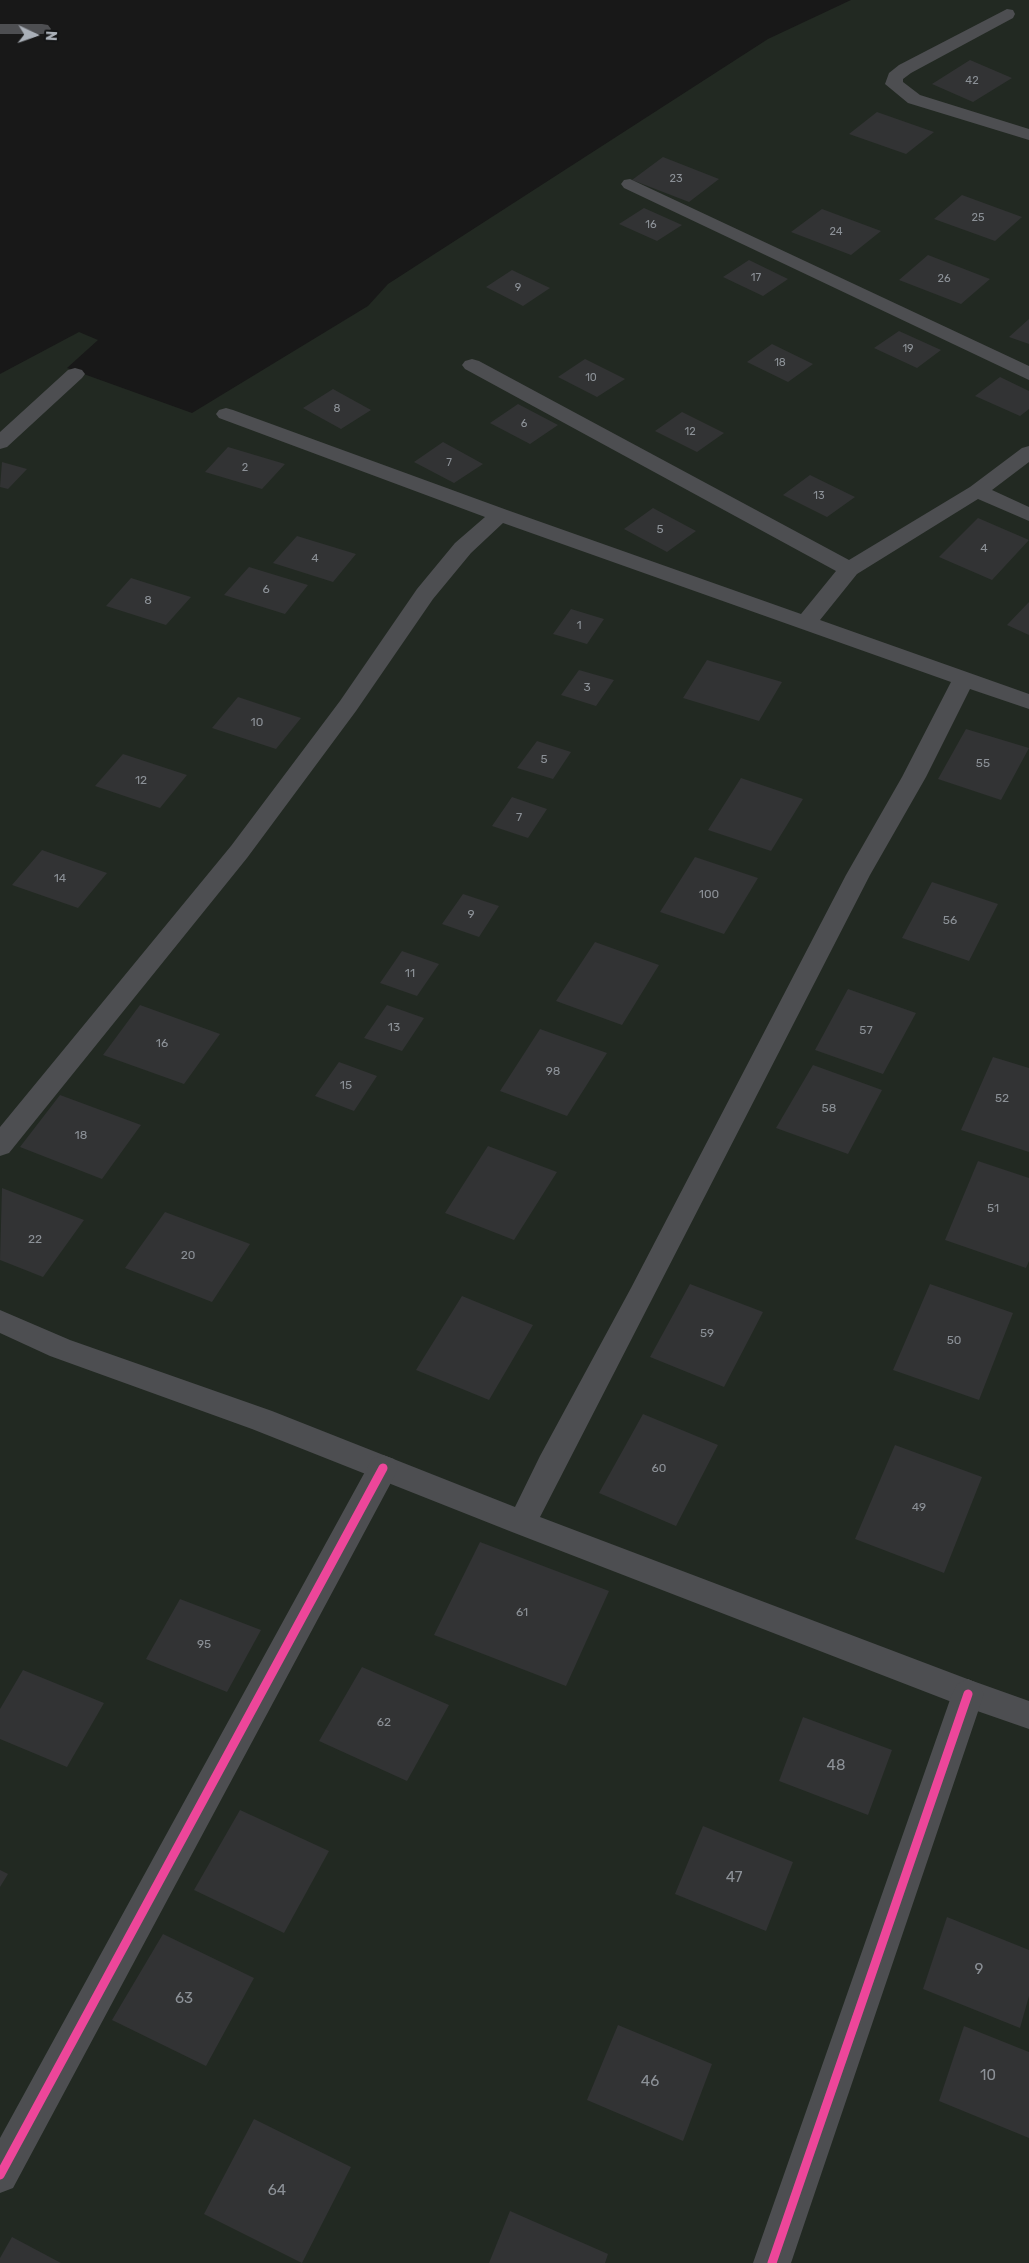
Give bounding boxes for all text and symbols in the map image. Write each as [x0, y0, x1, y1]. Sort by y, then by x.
north arrow [10, 10, 60, 60]
text: N [42, 30, 59, 41]
house number: 42 [965, 74, 979, 88]
house number: 23 [669, 172, 683, 186]
house number: 25 [972, 211, 984, 225]
house number: 16 [645, 218, 657, 232]
house number: 24 [829, 225, 843, 239]
house number: 17 [751, 271, 761, 285]
house number: 26 [937, 272, 951, 286]
house number: 9 [515, 281, 521, 295]
house number: 19 [902, 342, 914, 356]
house number: 18 [774, 356, 786, 370]
house number: 10 [585, 371, 597, 385]
house number: 8 [334, 402, 340, 416]
house number: 6 [521, 417, 527, 431]
house number: 12 [684, 425, 696, 439]
house number: 7 [446, 456, 452, 470]
house number: 2 [242, 461, 248, 475]
house number: 13 [813, 489, 825, 503]
house number: 5 [656, 523, 664, 537]
house number: 4 [980, 542, 988, 556]
house number: 4 [311, 552, 319, 566]
house number: 6 [262, 583, 270, 597]
house number: 8 [144, 594, 152, 608]
house number: 1 [576, 619, 582, 633]
house number: 3 [583, 681, 591, 695]
house number: 10 [251, 716, 263, 730]
house number: 5 [540, 753, 548, 767]
house number: 55 [976, 757, 990, 771]
house number: 12 [135, 774, 147, 788]
house number: 7 [516, 811, 522, 825]
house number: 14 [54, 872, 66, 886]
house number: 100 [699, 888, 719, 902]
house number: 9 [467, 908, 475, 922]
house number: 56 [943, 914, 957, 928]
house number: 11 [405, 967, 415, 981]
house number: 13 [388, 1021, 400, 1035]
house number: 57 [859, 1024, 873, 1038]
house number: 16 [156, 1037, 168, 1051]
house number: 98 [546, 1065, 560, 1079]
house number: 15 [340, 1079, 352, 1093]
house number: 52 [995, 1092, 1009, 1106]
house number: 58 [822, 1102, 836, 1116]
house number: 18 [75, 1129, 87, 1143]
house number: 51 [987, 1202, 999, 1216]
house number: 22 [28, 1233, 42, 1247]
house number: 20 [181, 1249, 195, 1263]
house number: 59 [700, 1327, 714, 1341]
house number: 50 [947, 1334, 961, 1348]
house number: 60 [652, 1462, 666, 1476]
house number: 49 [912, 1501, 926, 1515]
house number: 61 [516, 1606, 528, 1620]
house number: 95 [197, 1638, 211, 1652]
house number: 62 [377, 1716, 391, 1730]
house number: 48 [827, 1757, 845, 1775]
house number: 47 [726, 1869, 742, 1887]
house number: 9 [975, 1961, 983, 1979]
house number: 63 [175, 1990, 193, 2008]
house number: 10 [980, 2067, 996, 2085]
house number: 46 [641, 2073, 659, 2091]
house number: 64 [268, 2182, 286, 2200]

